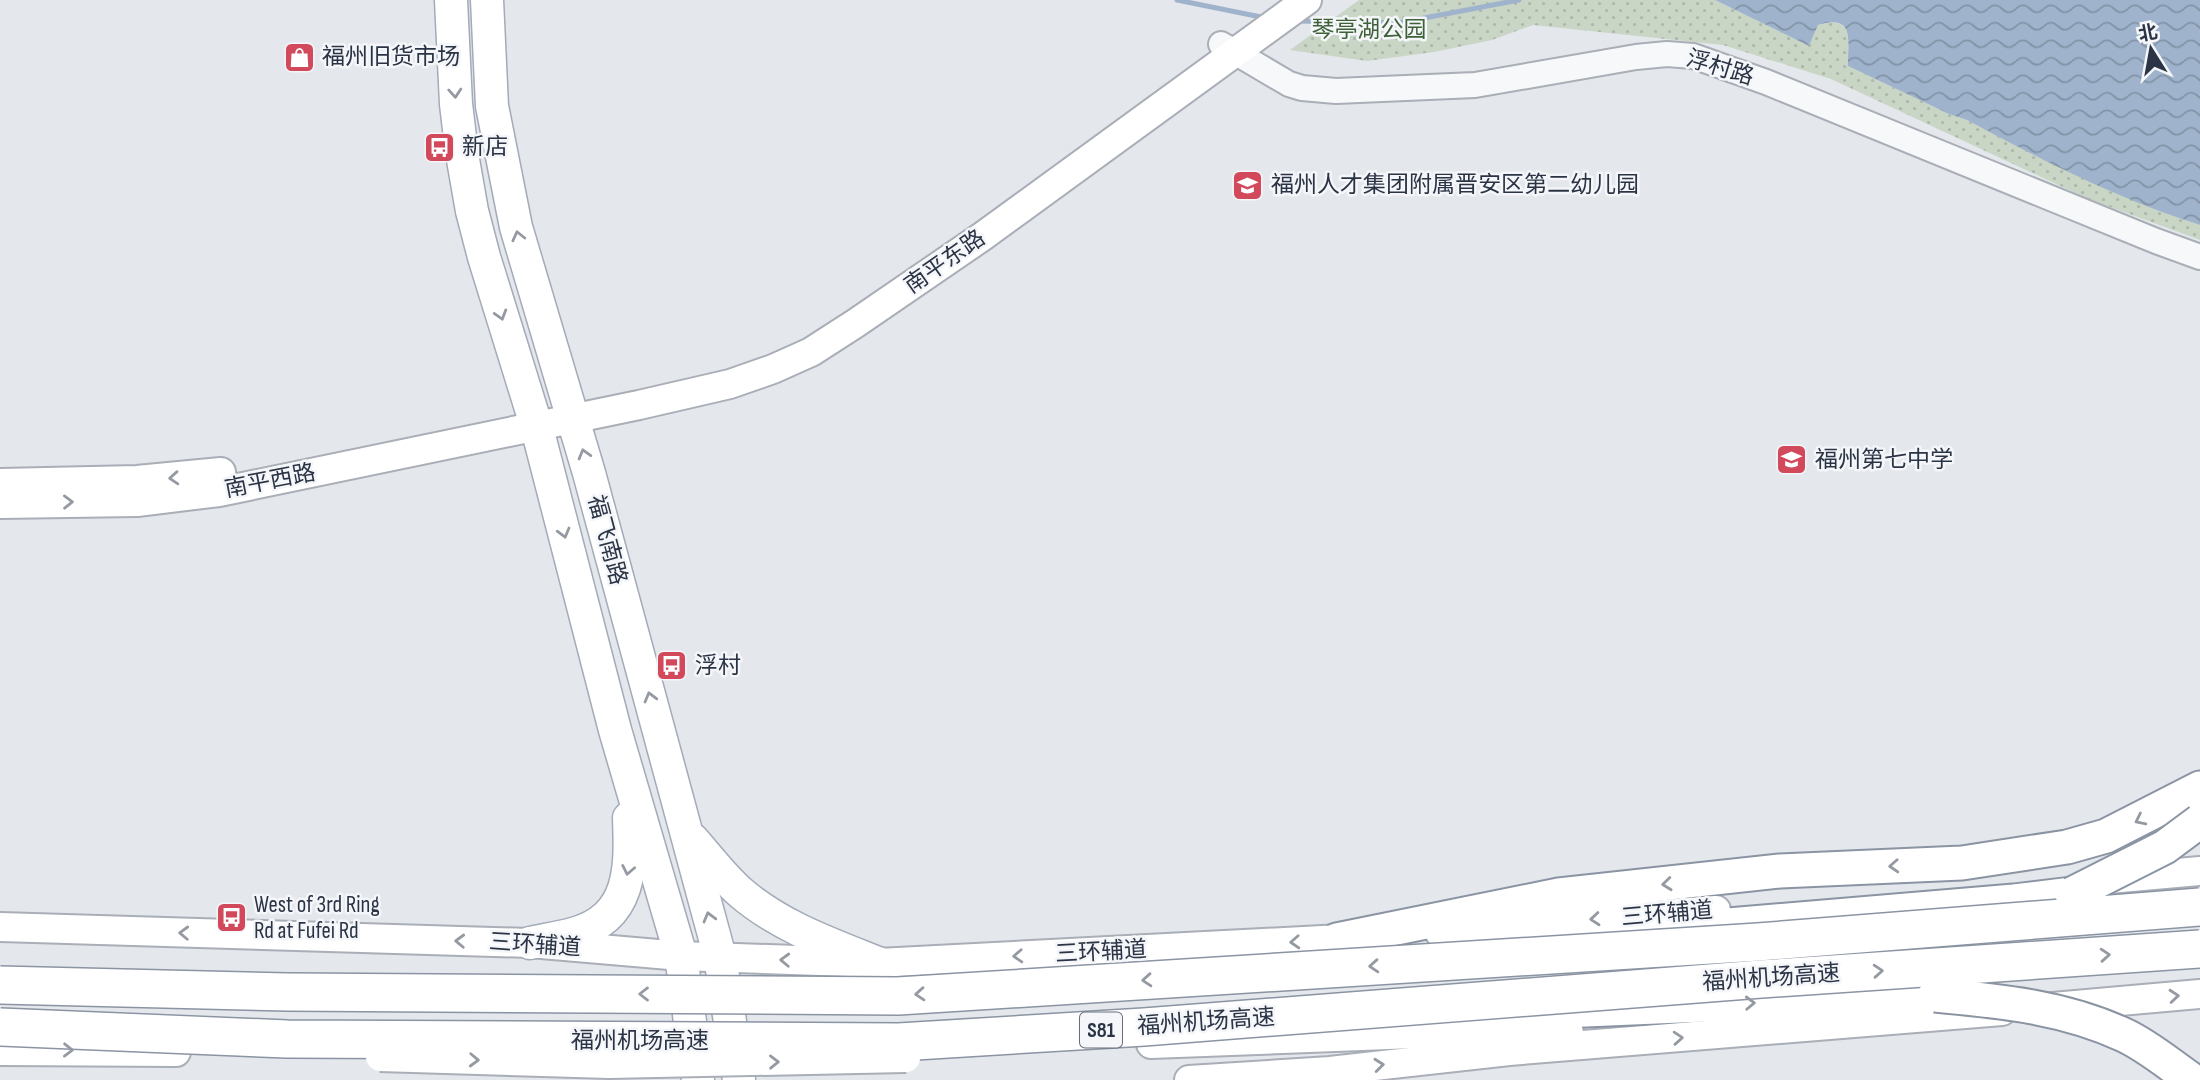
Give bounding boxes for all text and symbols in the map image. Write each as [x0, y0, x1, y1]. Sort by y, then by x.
north arrow [2116, 14, 2186, 84]
park label: 琴亭湖公园 [1312, 16, 1427, 44]
text: 北 [2137, 21, 2160, 47]
shop icon: 福州旧货市场 [282, 40, 316, 74]
place label: 福州旧货市场 [322, 43, 460, 71]
street label: 浮村路 [1683, 45, 1757, 91]
one-way arrow [447, 87, 462, 98]
bus stop icon: 新店 [422, 130, 456, 164]
place label: 新店 [462, 133, 508, 161]
school or university icon: 福州人才集团附属晋安区第二幼儿园 [1231, 168, 1265, 202]
place label: 福州人才集团附属晋安区第二幼儿园 [1271, 171, 1639, 199]
street label: 南平东路 [899, 224, 991, 300]
one-way arrow [512, 230, 526, 242]
one-way arrow [493, 308, 508, 320]
school or university icon: 福州第七中学 [1775, 443, 1809, 477]
place label: 福州第七中学 [1815, 446, 1953, 474]
one-way arrow [578, 448, 592, 460]
street label: 南平西路 [222, 458, 318, 504]
one-way arrow [168, 470, 179, 485]
street label: 福飞南路 [582, 492, 632, 588]
one-way arrow [63, 494, 74, 510]
one-way arrow [556, 527, 570, 539]
bus stop icon: 浮村 [655, 649, 689, 683]
place label: 浮村 [695, 652, 741, 680]
one-way arrow [643, 691, 658, 703]
one-way arrow [2135, 811, 2147, 825]
one-way arrow [1888, 858, 1899, 873]
one-way arrow [621, 864, 636, 876]
one-way arrow [1661, 876, 1673, 891]
place label: West of 3rd Ring Rd at Fufei Rd [254, 891, 380, 945]
street label: 三环辅道 [1620, 896, 1714, 932]
bus stop icon: West of 3rd Ring Rd at Fufei Rd [214, 901, 248, 935]
one-way arrow [703, 911, 717, 923]
one-way arrow [1589, 912, 1600, 927]
one-way arrow [178, 925, 189, 940]
street label: 三环辅道 [488, 928, 582, 962]
one-way arrow [454, 933, 465, 948]
one-way arrow [1289, 935, 1300, 950]
street label: 三环辅道 [1054, 936, 1148, 968]
one-way arrow [1013, 948, 1024, 963]
one-way arrow [2100, 948, 2111, 963]
one-way arrow [779, 952, 790, 967]
one-way arrow [1369, 958, 1380, 973]
street label: 福州机场高速 [1701, 959, 1841, 997]
one-way arrow [1873, 963, 1884, 978]
one-way arrow [1142, 973, 1153, 988]
one-way arrow [638, 987, 649, 1002]
one-way arrow [914, 987, 925, 1002]
one-way arrow [2168, 989, 2179, 1004]
one-way arrow [1745, 996, 1756, 1011]
street label: 福州机场高速 [1136, 1003, 1276, 1041]
road number: S81 [1080, 1012, 1122, 1048]
street label: 福州机场高速 [571, 1027, 709, 1055]
one-way arrow [1673, 1031, 1684, 1046]
one-way arrow [63, 1042, 74, 1058]
one-way arrow [468, 1052, 479, 1067]
one-way arrow [770, 1054, 780, 1070]
one-way arrow [1373, 1058, 1385, 1073]

